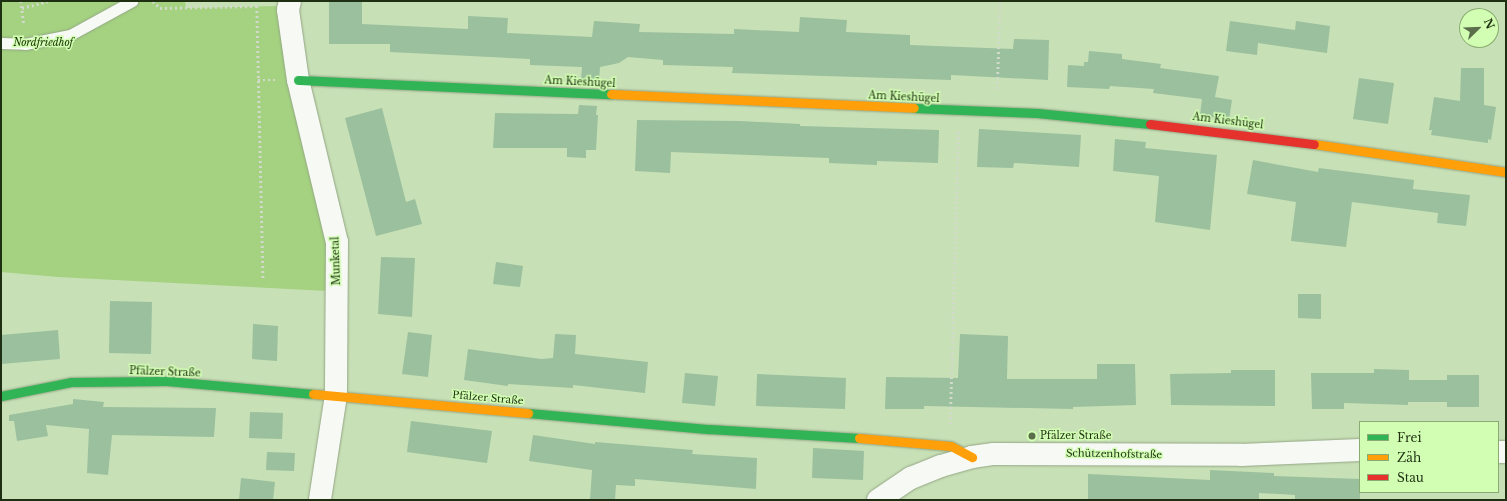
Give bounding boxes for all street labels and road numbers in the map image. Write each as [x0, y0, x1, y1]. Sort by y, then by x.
street label: Am Kieshügel [544, 74, 616, 90]
street label: Am Kieshügel [868, 89, 940, 105]
street label: Am Kieshügel [1192, 111, 1264, 131]
street label: Munketal [329, 237, 343, 285]
street label: Pfälzer Straße [129, 365, 201, 379]
street label: Pfälzer Straße [452, 389, 524, 407]
street label: Schützenhofstraße [1066, 447, 1162, 461]

